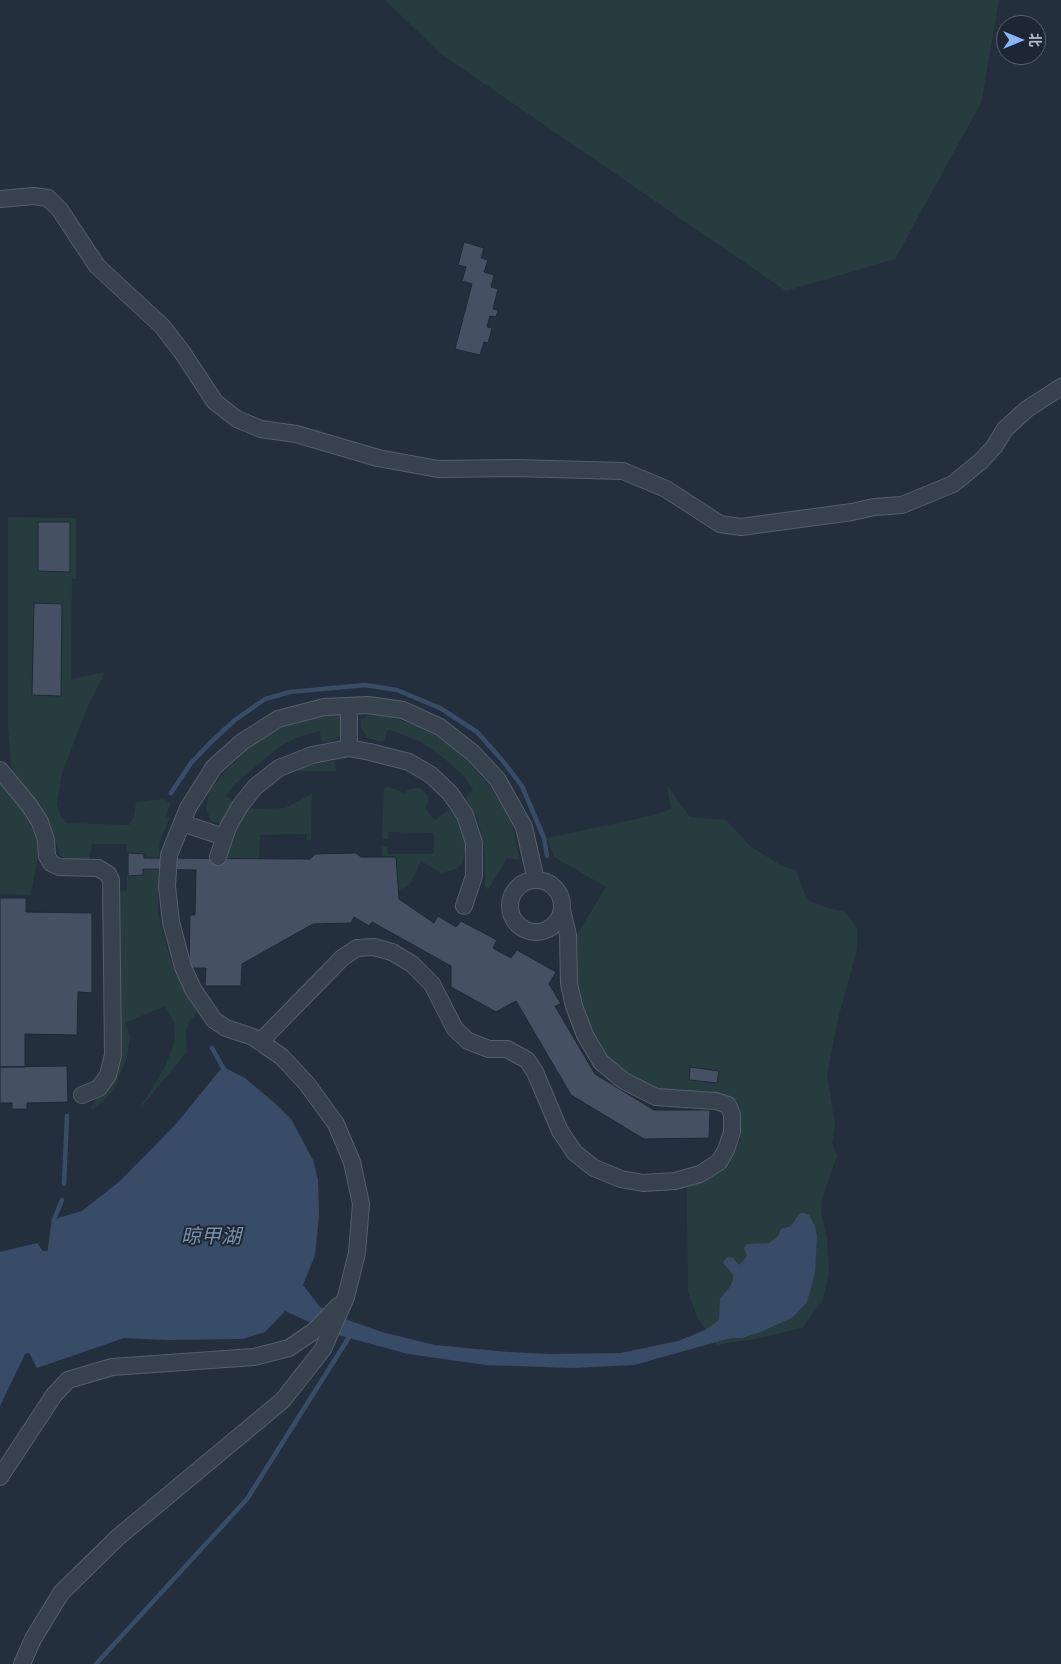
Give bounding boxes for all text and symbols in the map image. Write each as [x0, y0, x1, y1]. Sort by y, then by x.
north arrow [996, 15, 1046, 65]
text: 北 [1027, 33, 1044, 47]
water label: 晾甲湖 [181, 1224, 241, 1248]

